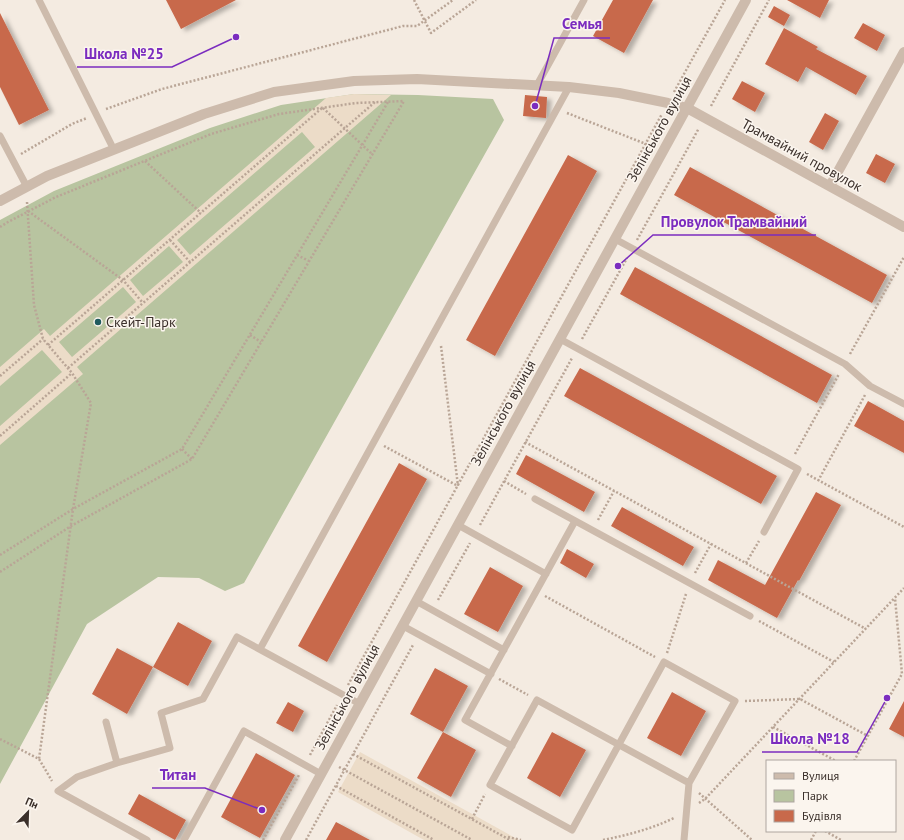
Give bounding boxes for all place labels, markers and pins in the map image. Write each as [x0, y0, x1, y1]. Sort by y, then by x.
callout: Семья [554, 11, 610, 38]
callout: Школа №25 [77, 40, 172, 67]
callout: Провулок Трамвайний [653, 208, 816, 235]
place label: Скейт-Парк [106, 313, 176, 331]
marker: Скейт-Парк [93, 317, 103, 327]
callout: Школа №18 [762, 725, 857, 752]
callout: Титан [152, 761, 205, 788]

